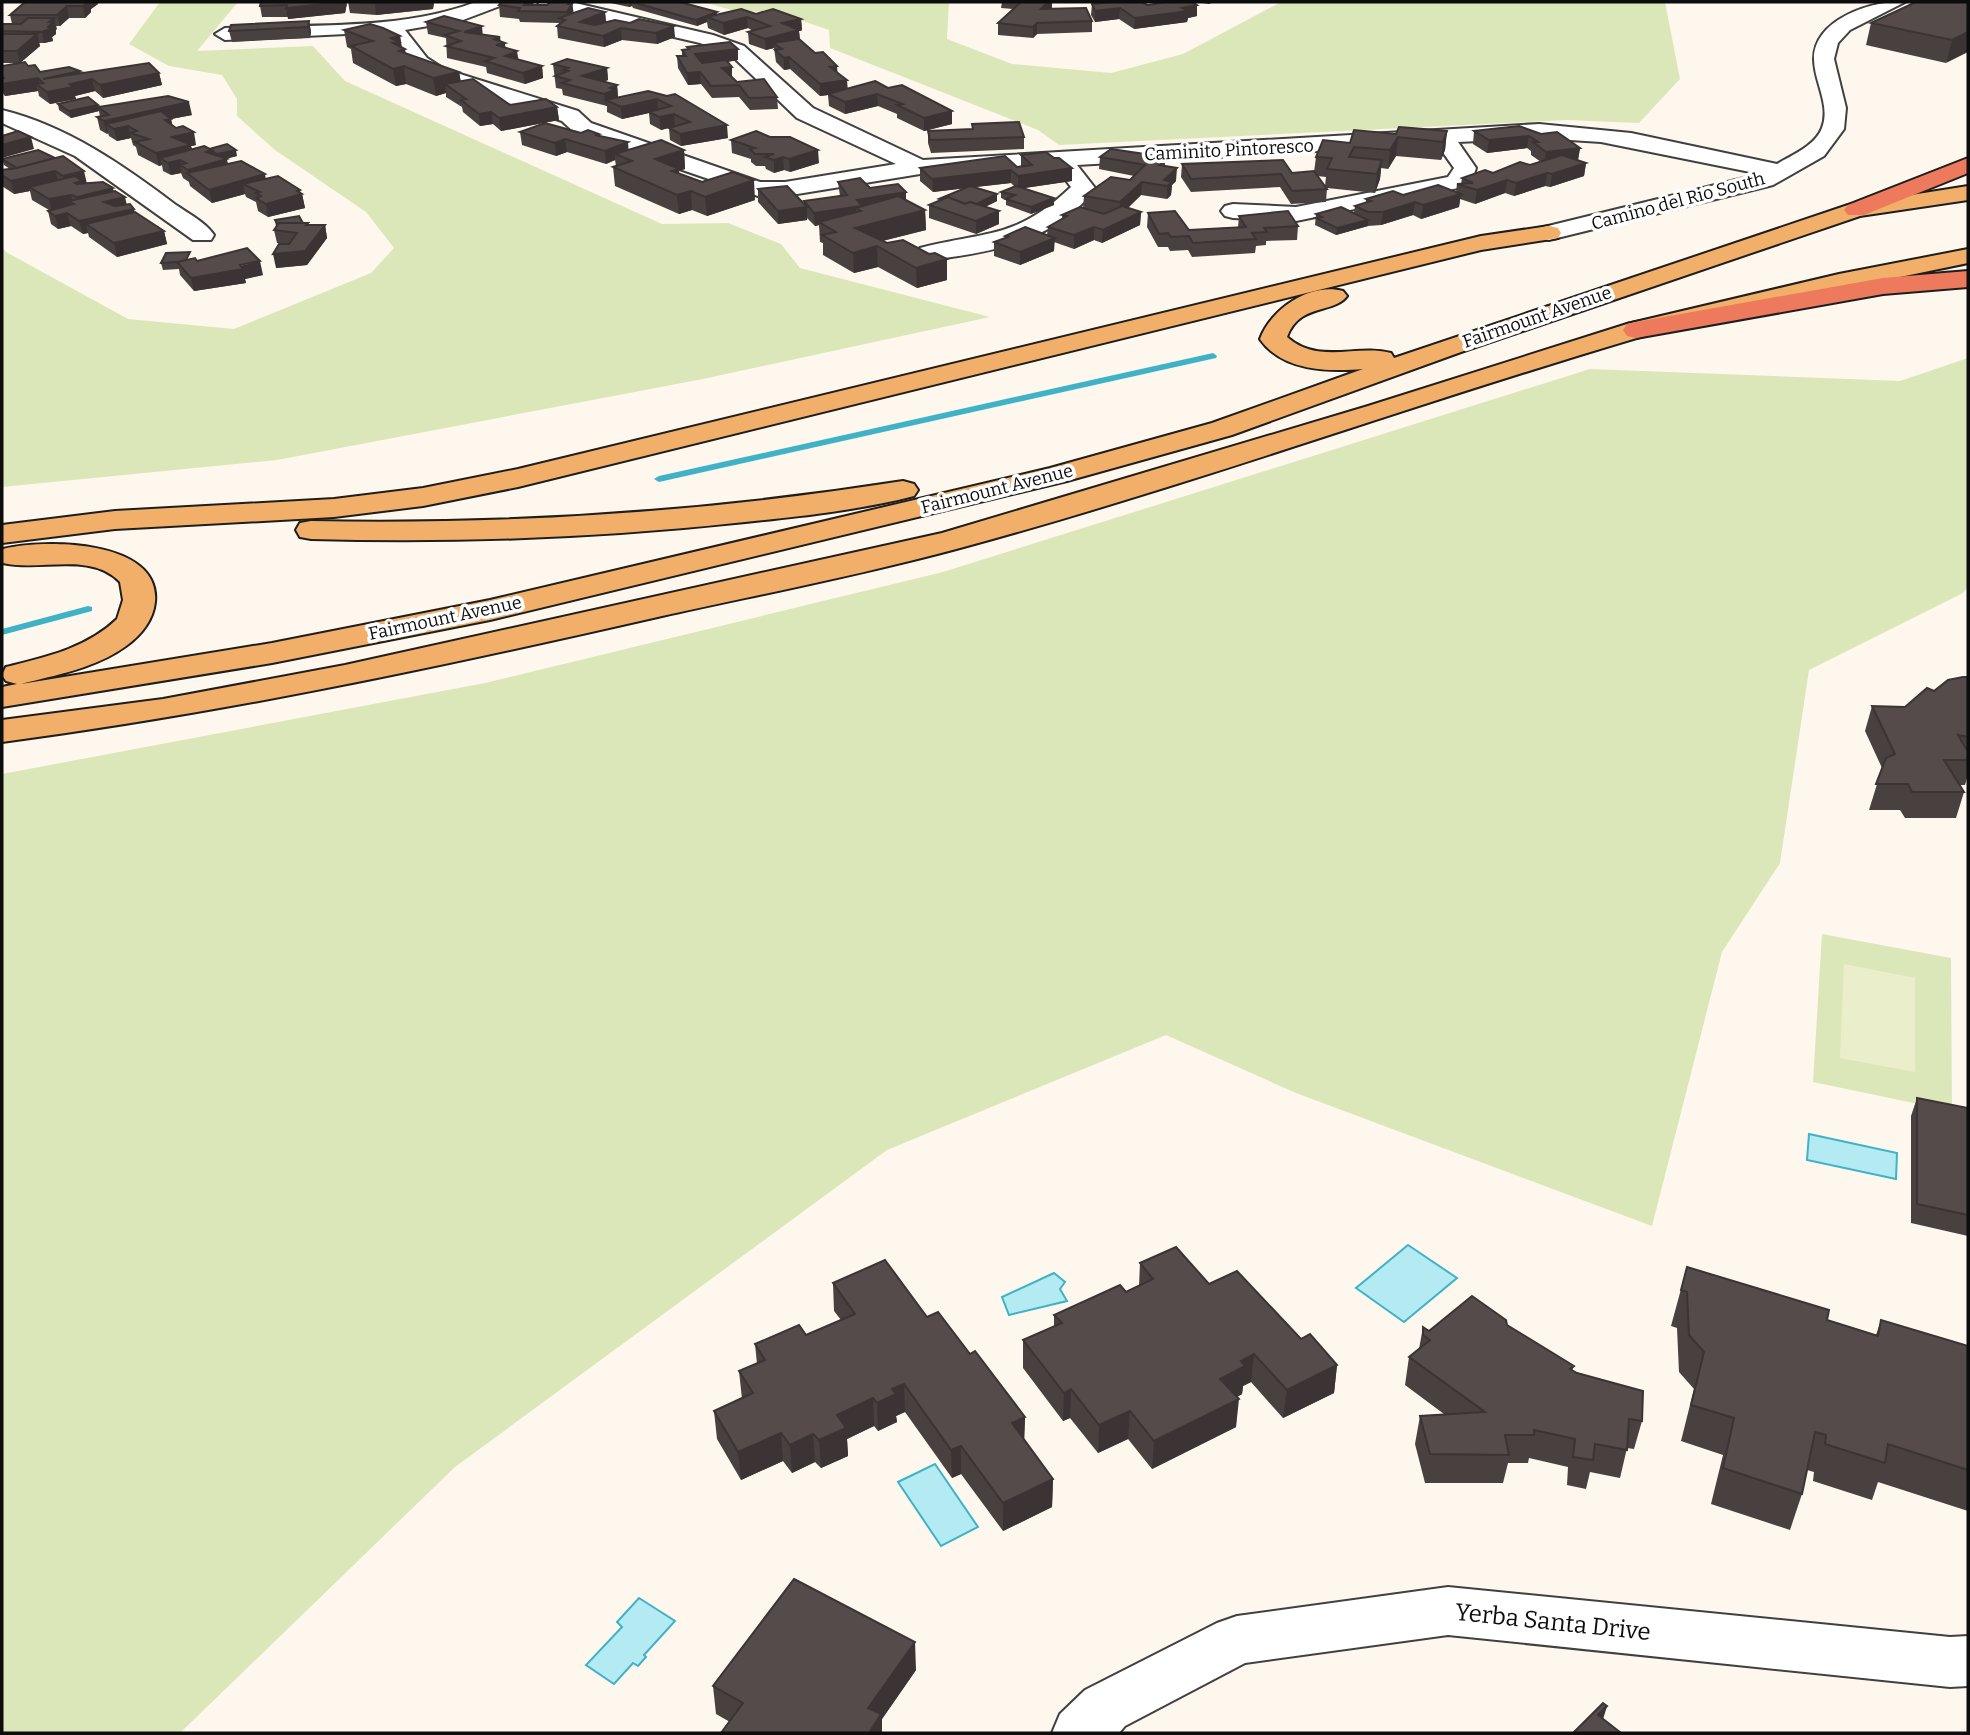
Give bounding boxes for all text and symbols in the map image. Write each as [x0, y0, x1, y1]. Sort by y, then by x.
street label: Caminito Pintoresco [1144, 135, 1314, 165]
street label: Camino del Rio South [1589, 167, 1767, 235]
street label: Fairmount Avenue [1460, 281, 1614, 353]
street label: Fairmount Avenue [919, 459, 1075, 519]
street label: Fairmount Avenue [366, 591, 524, 645]
street label: Yerba Santa Drive [1454, 1598, 1652, 1646]

